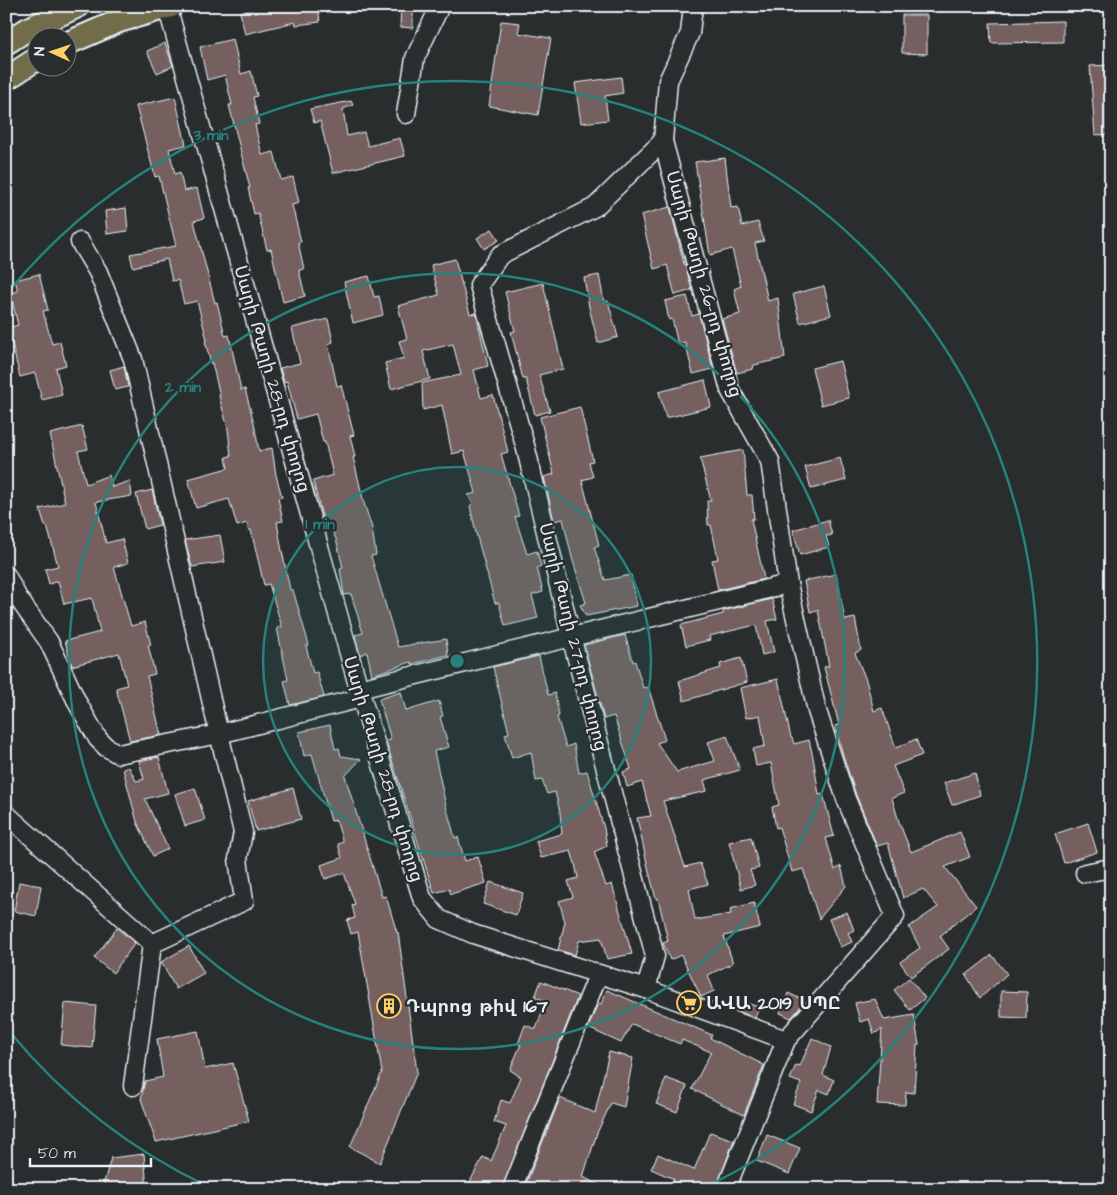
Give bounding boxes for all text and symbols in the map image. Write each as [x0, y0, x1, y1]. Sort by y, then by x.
north arrow [28, 28, 78, 78]
text: N [30, 46, 50, 56]
text: 3 min [192, 125, 229, 146]
street label: Սարի Թաղի 26-րդ փողոց [660, 168, 748, 400]
street label: Սարի Թաղի 28-րդ փողոց [228, 263, 316, 495]
text: 2 min [164, 377, 202, 398]
text: 1 min [305, 514, 335, 535]
street label: Սարի Թաղի 27-րդ փողոց [533, 520, 613, 754]
centre of rings [448, 652, 466, 670]
street label: Սարի Թաղի 28-րդ փողոց [337, 653, 429, 885]
supermarket icon: ԱՎԱ 2019 ՍՊԸ [676, 990, 702, 1016]
place label: ԱՎԱ 2019 ՍՊԸ [706, 991, 841, 1016]
building icon: Դպրոց թիվ 167 [376, 993, 402, 1019]
place label: Դպրոց թիվ 167 [406, 994, 549, 1019]
scale bar [30, 1135, 151, 1167]
text: 50 m [38, 1143, 76, 1164]

